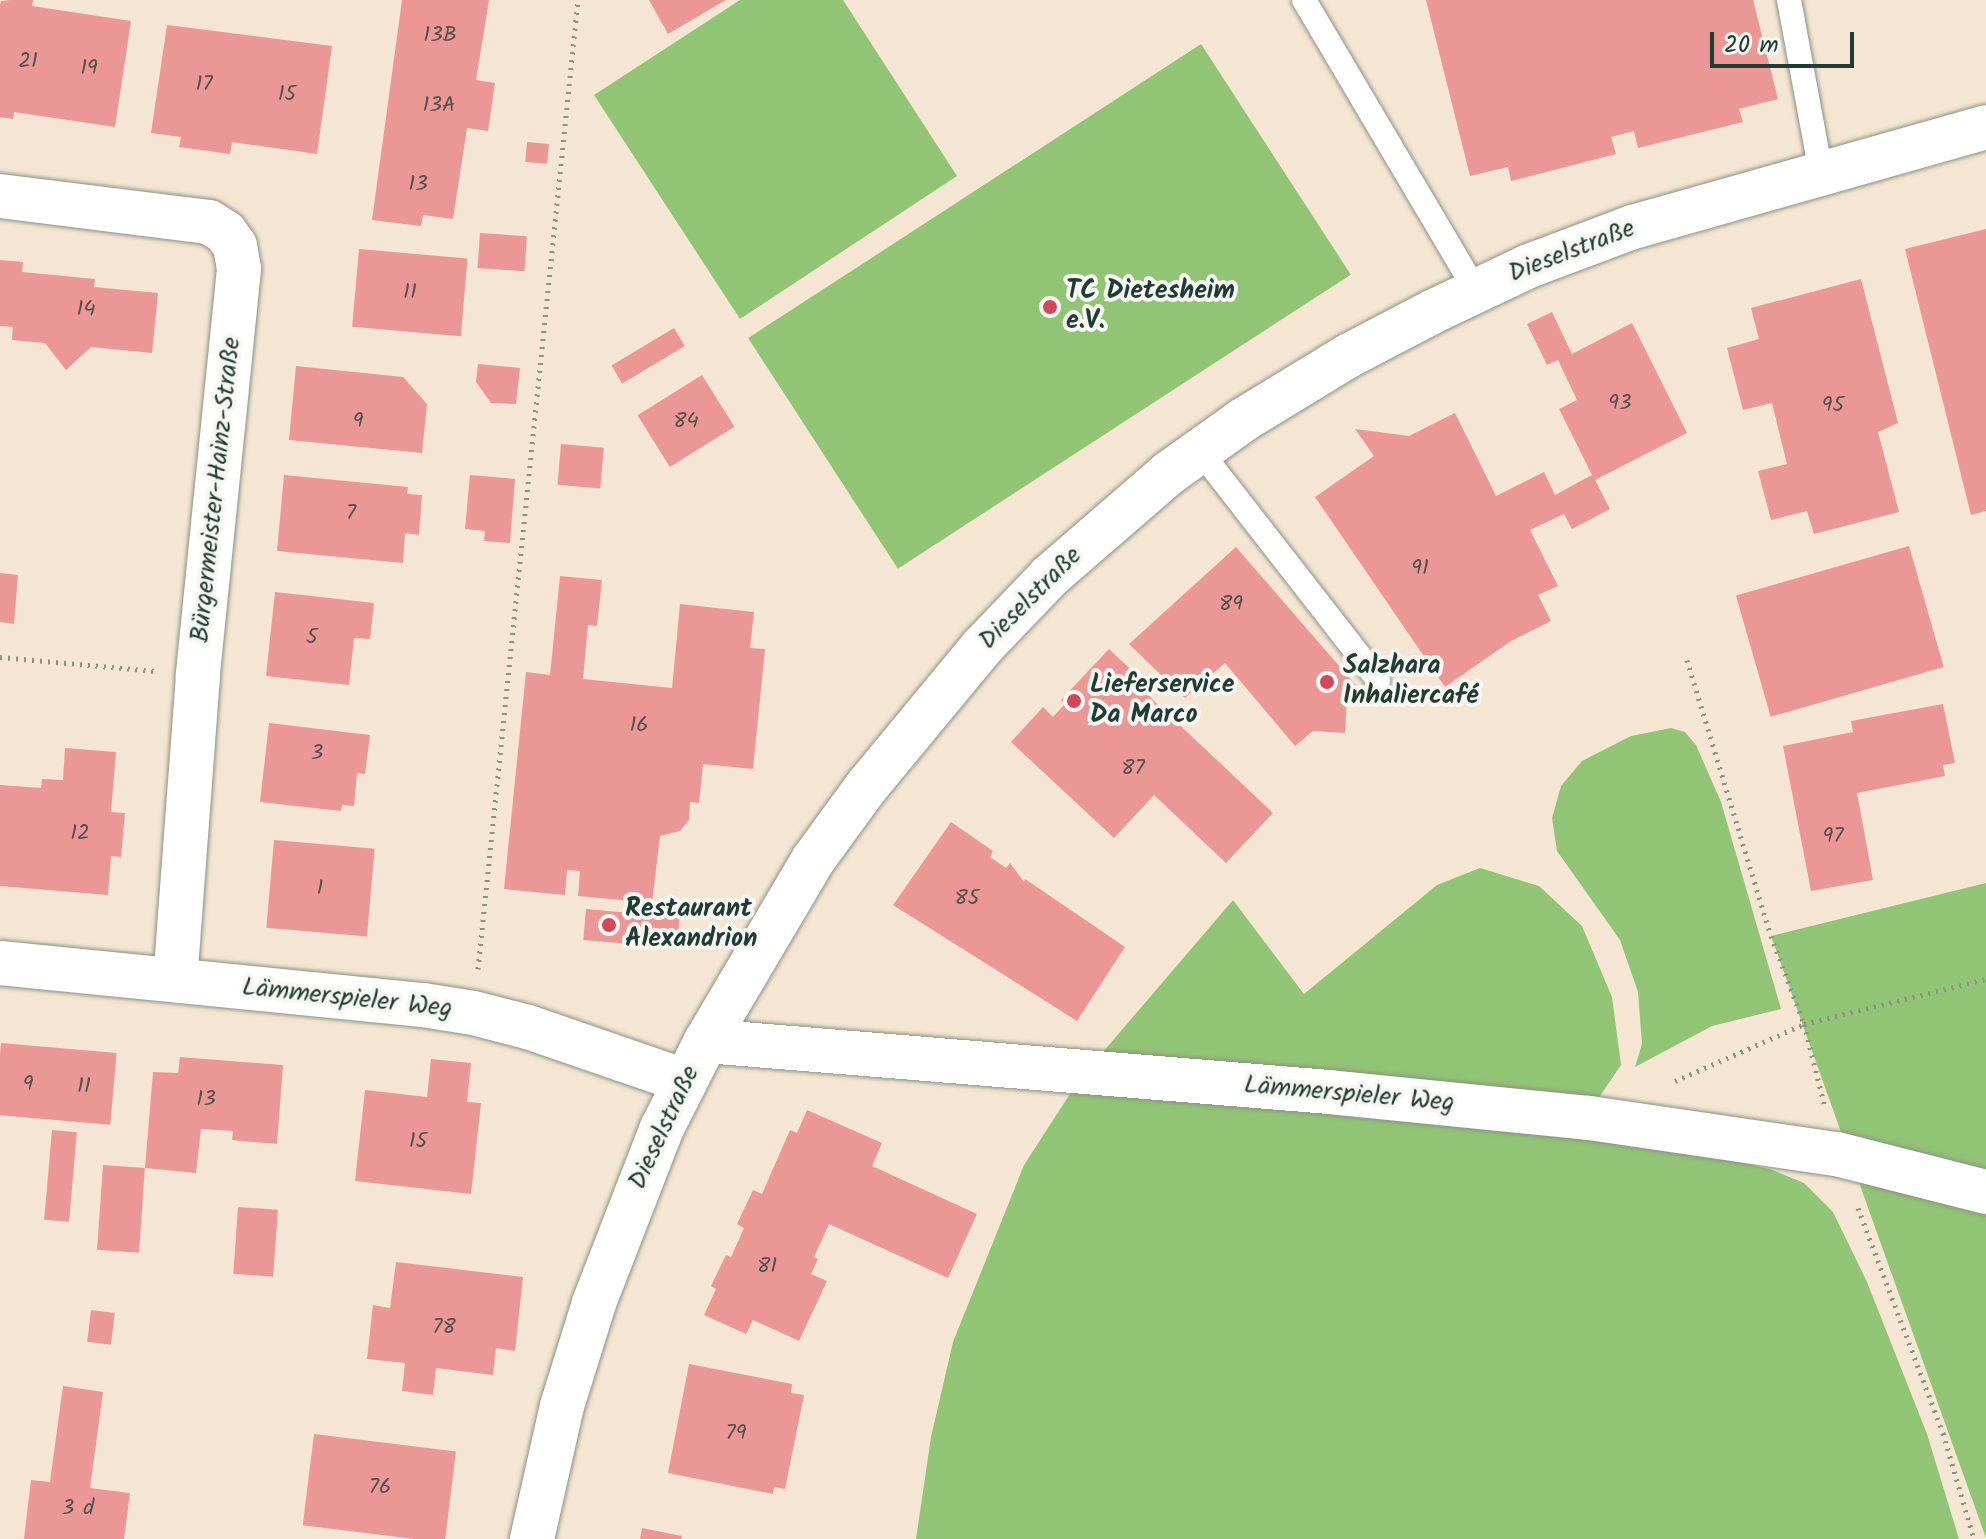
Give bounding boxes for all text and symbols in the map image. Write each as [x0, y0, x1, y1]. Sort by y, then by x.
scale bar [1714, 16, 1858, 66]
house number: 13B [423, 23, 457, 49]
text: 20 m [1724, 26, 1779, 65]
house number: 21 [18, 49, 38, 75]
house number: 19 [80, 56, 98, 82]
house number: 17 [195, 72, 213, 98]
house number: 15 [278, 82, 296, 108]
house number: 13A [423, 93, 455, 119]
house number: 13 [408, 172, 428, 198]
street label: Dieselstraße [1504, 214, 1640, 290]
place label: TC Dietesheim e.V. [1066, 276, 1235, 338]
house number: 11 [403, 280, 417, 306]
house number: 14 [76, 297, 96, 323]
marker: TC Dietesheim e.V. [1041, 298, 1059, 316]
street label: Bürgermeister-Hainz-Straße [185, 336, 249, 644]
house number: 93 [1608, 391, 1632, 417]
house number: 95 [1822, 393, 1844, 419]
house number: 9 [353, 409, 363, 435]
house number: 84 [673, 409, 699, 435]
house number: 7 [346, 501, 356, 527]
street label: Dieselstraße [973, 541, 1089, 657]
house number: 91 [1411, 556, 1429, 582]
house number: 89 [1219, 592, 1243, 618]
house number: 5 [306, 625, 318, 651]
place label: Salzhara Inhaliercafé [1343, 651, 1478, 712]
place label: Lieferservice Da Marco [1090, 670, 1234, 732]
marker: Salzhara Inhaliercafé [1318, 673, 1336, 691]
marker: Lieferservice Da Marco [1065, 692, 1083, 710]
house number: 16 [629, 713, 649, 739]
house number: 3 [311, 741, 323, 767]
house number: 87 [1121, 756, 1145, 782]
house number: 12 [70, 821, 90, 847]
house number: 97 [1823, 824, 1843, 850]
house number: 1 [317, 876, 323, 902]
house number: 85 [954, 886, 980, 912]
place label: Restaurant Alexandrion [625, 894, 757, 956]
marker: Restaurant Alexandrion [600, 916, 618, 934]
street label: Lämmerspieler Weg [240, 972, 454, 1026]
street label: Dieselstraße [623, 1061, 707, 1195]
street label: Lämmerspieler Weg [1243, 1070, 1455, 1120]
house number: 9 [23, 1072, 33, 1098]
house number: 11 [77, 1074, 91, 1100]
house number: 13 [196, 1087, 216, 1113]
house number: 15 [409, 1129, 427, 1155]
house number: 81 [757, 1254, 777, 1280]
house number: 78 [432, 1315, 456, 1341]
house number: 79 [726, 1421, 746, 1447]
house number: 76 [369, 1475, 391, 1501]
house number: 3 d [62, 1496, 94, 1522]

